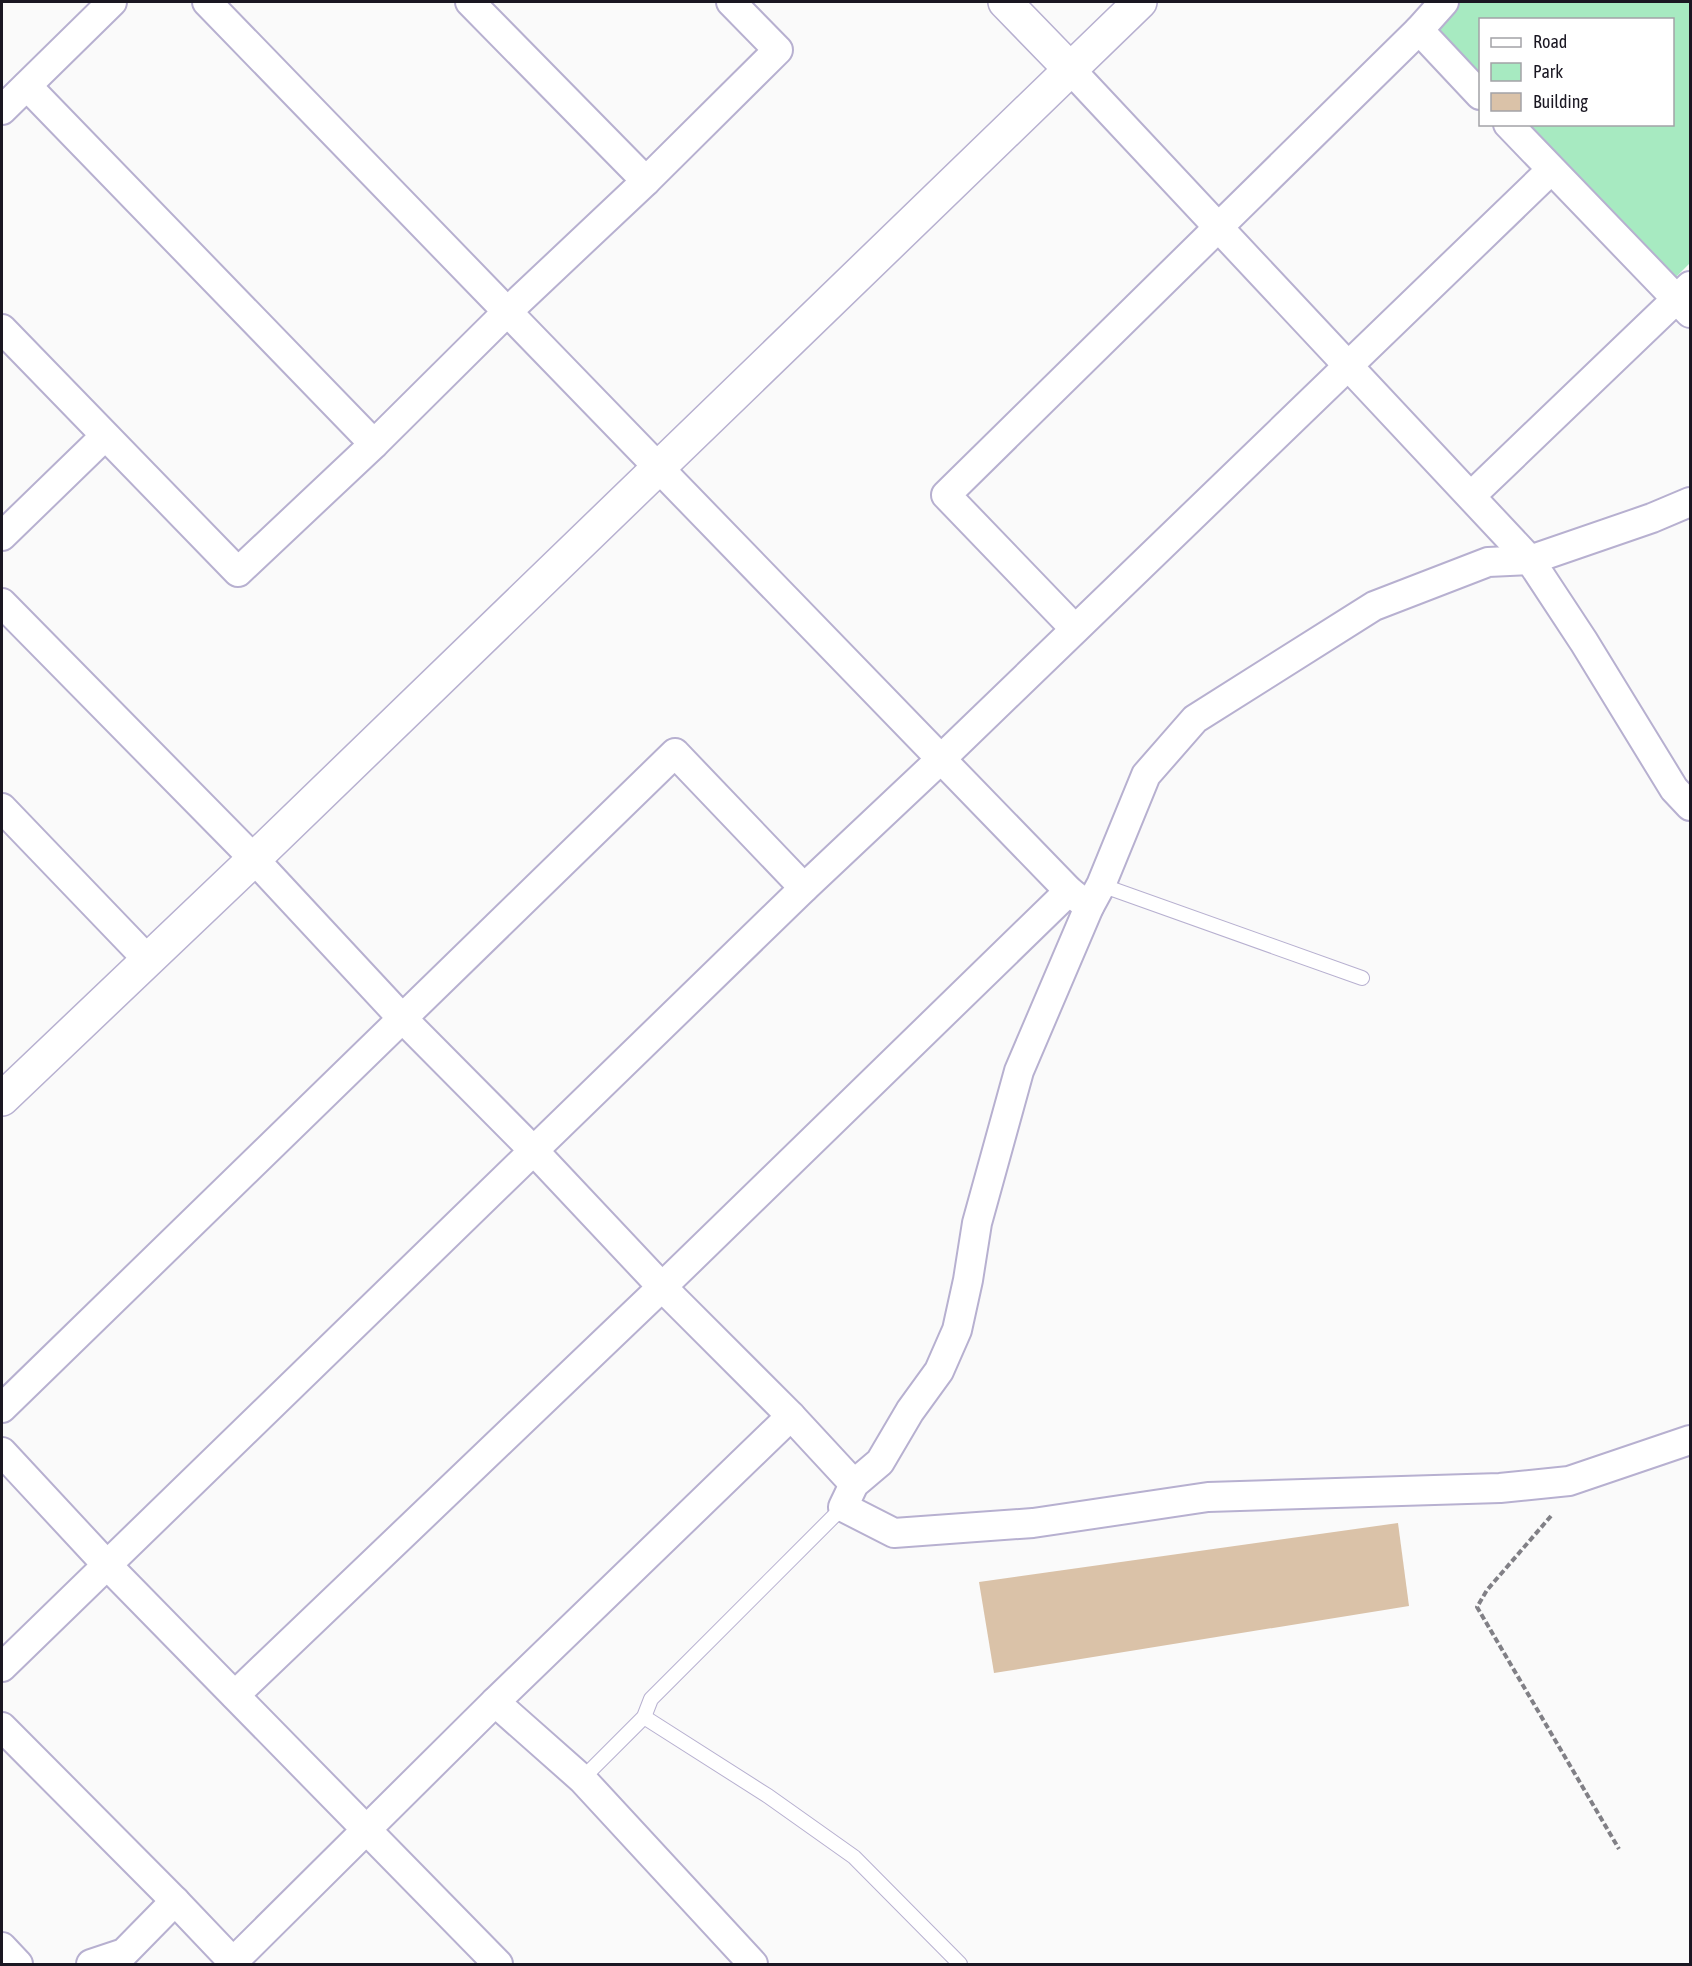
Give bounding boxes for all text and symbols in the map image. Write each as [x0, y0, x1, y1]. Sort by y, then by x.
legend [1479, 18, 1674, 126]
text: Road [1533, 31, 1567, 52]
text: Park [1533, 61, 1563, 82]
text: Building [1533, 91, 1588, 112]

